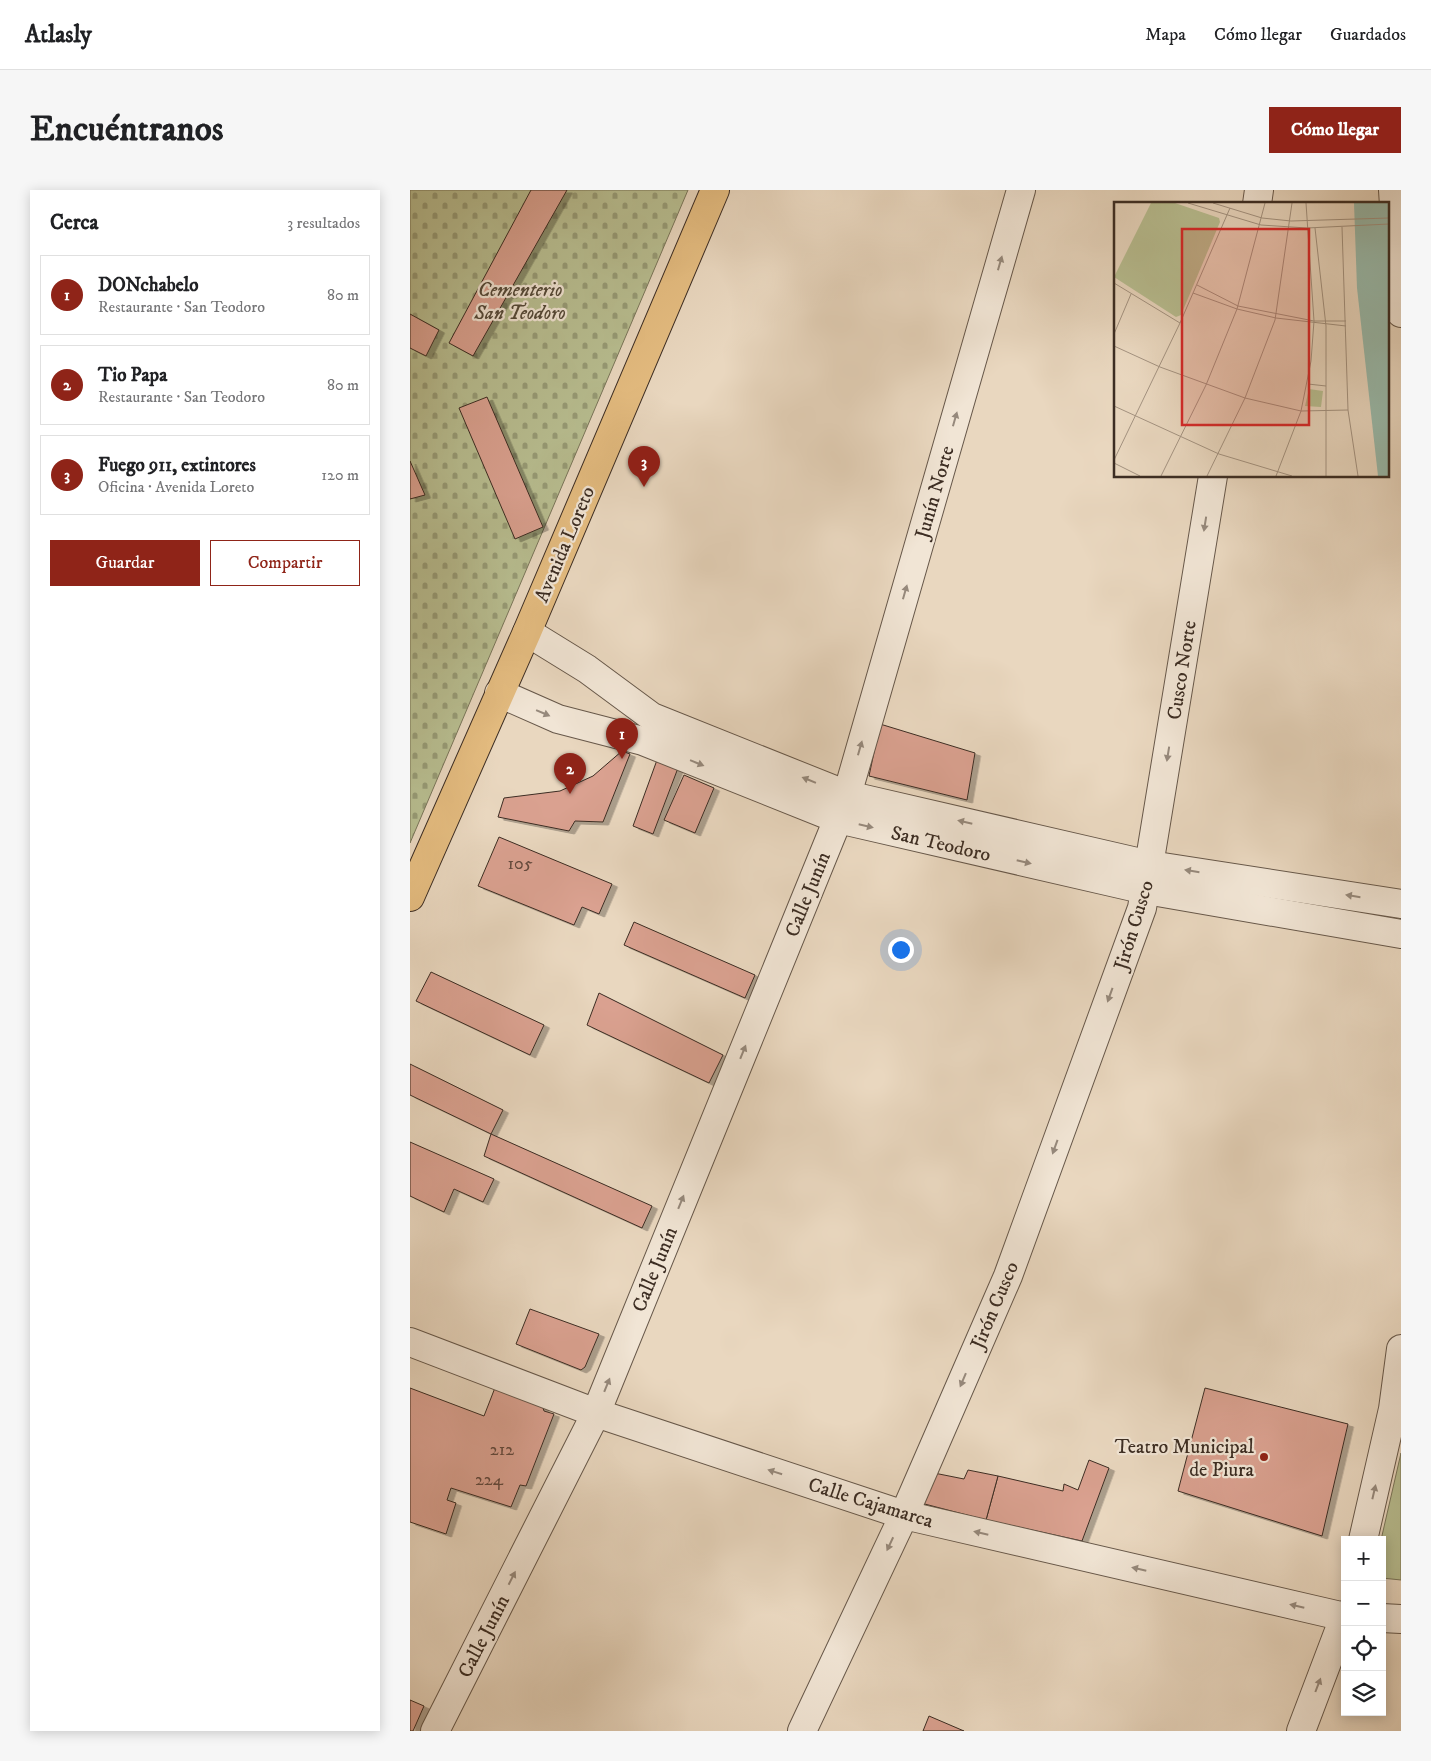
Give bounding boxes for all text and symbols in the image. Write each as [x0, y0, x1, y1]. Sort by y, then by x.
text: Atlasly [25, 20, 92, 50]
text: Mapa [1145, 24, 1186, 46]
text: Cómo llegar [1214, 24, 1302, 46]
text: Guardados [1330, 24, 1406, 46]
button: Cómo llegar [1269, 107, 1401, 153]
text: Encuéntranos [30, 108, 224, 152]
inset map [1114, 202, 1388, 478]
text: Cerca [50, 210, 98, 236]
text: 3 resultados [287, 213, 360, 233]
one-way arrow [996, 255, 1004, 270]
text: DONchabelo [98, 274, 198, 297]
park label: Cementerio San Teodoro [473, 278, 566, 326]
text: 1 [64, 285, 70, 305]
text: 80 m [327, 285, 359, 305]
text: Restaurante · San Teodoro [98, 297, 265, 317]
text: Tio Papa [98, 364, 167, 387]
text: 2 [63, 375, 71, 395]
text: 80 m [327, 375, 359, 395]
text: Restaurante · San Teodoro [98, 387, 265, 407]
one-way arrow [951, 411, 959, 426]
street label: Junín Norte [910, 443, 961, 544]
pin: 3 [628, 446, 660, 487]
text: Fuego 911, extintores [98, 454, 256, 477]
text: 3 [64, 465, 70, 485]
text: 120 m [321, 465, 359, 485]
text: Oficina · Avenida Loreto [98, 477, 254, 497]
street label: Avenida Loreto [530, 483, 601, 606]
one-way arrow [1201, 517, 1209, 533]
button: Guardar [50, 540, 200, 586]
button: Compartir [210, 540, 360, 586]
one-way arrow [902, 584, 910, 599]
street label: Cusco Norte [1162, 619, 1203, 722]
one-way arrow [536, 709, 550, 717]
pin: 1 [606, 718, 638, 759]
one-way arrow [857, 740, 865, 755]
one-way arrow [1164, 746, 1172, 762]
pin: 2 [554, 753, 586, 794]
one-way arrow [690, 759, 705, 767]
one-way arrow [802, 775, 816, 783]
one-way arrow [958, 818, 973, 826]
street label: San Teodoro [888, 821, 993, 868]
one-way arrow [858, 822, 873, 830]
street label: Calle Junín [780, 848, 837, 941]
house number: 105 [507, 853, 533, 875]
one-way arrow [1017, 858, 1032, 866]
one-way arrow [1184, 867, 1200, 875]
street label: Jirón Cusco [1108, 878, 1160, 975]
one-way arrow [1344, 892, 1360, 900]
your location [888, 937, 914, 963]
one-way arrow [1106, 987, 1113, 1002]
one-way arrow [739, 1045, 747, 1059]
one-way arrow [1051, 1140, 1058, 1155]
one-way arrow [678, 1195, 686, 1209]
street label: Calle Junín [627, 1223, 684, 1316]
street label: Jirón Cusco [965, 1258, 1025, 1355]
one-way arrow [958, 1373, 966, 1387]
one-way arrow [603, 1378, 611, 1392]
place label: Teatro Municipal de Piura [1115, 1435, 1254, 1483]
house number: 212 [490, 1439, 514, 1461]
marker: Teatro Municipal de Piura [1258, 1451, 1270, 1463]
one-way arrow [767, 1468, 782, 1475]
house number: 224 [475, 1469, 504, 1491]
street label: Calle Cajamarca [805, 1473, 937, 1534]
one-way arrow [1370, 1485, 1378, 1500]
one-way arrow [973, 1529, 988, 1537]
map controls [1341, 1536, 1386, 1716]
button: + [1341, 1536, 1386, 1581]
one-way arrow [886, 1537, 894, 1551]
one-way arrow [1131, 1565, 1146, 1573]
one-way arrow [508, 1571, 516, 1585]
button: − [1341, 1581, 1386, 1626]
street label: Calle Junín [453, 1591, 516, 1682]
one-way arrow [1290, 1602, 1305, 1610]
button: locate [1341, 1626, 1386, 1671]
button: layers [1341, 1671, 1386, 1716]
one-way arrow [1315, 1678, 1322, 1693]

